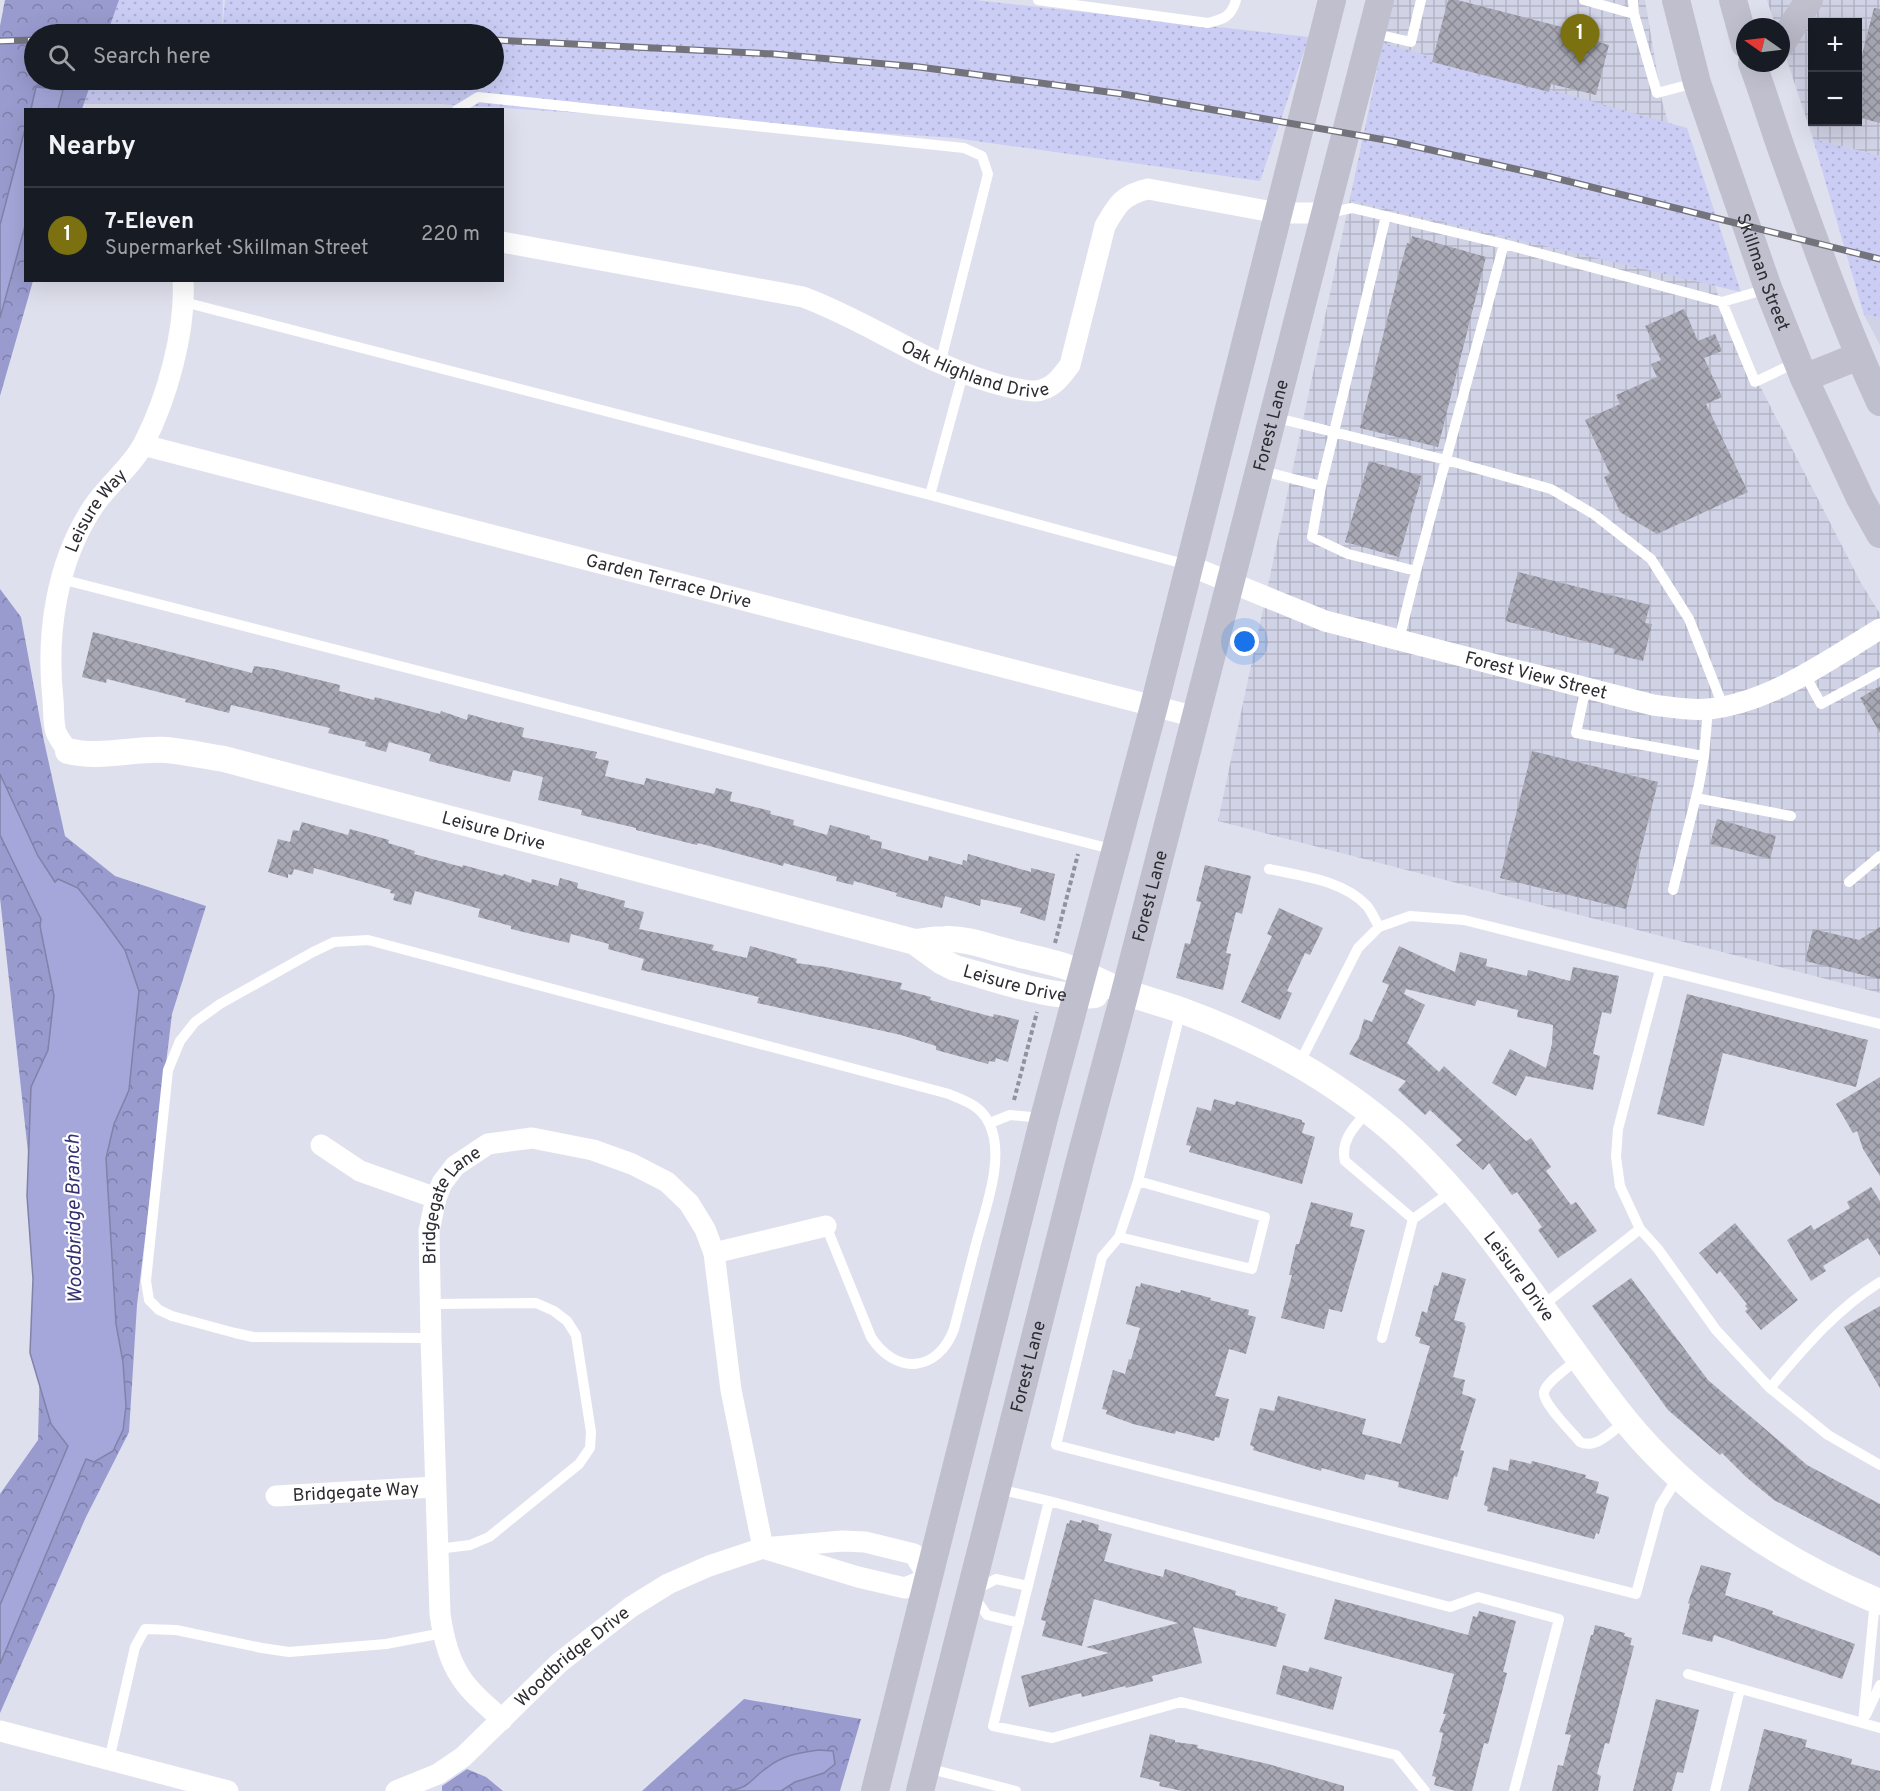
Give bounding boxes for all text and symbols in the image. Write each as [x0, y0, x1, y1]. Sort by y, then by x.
pin: 1 [1560, 14, 1600, 64]
north arrow [1736, 18, 1790, 72]
map controls [1808, 18, 1862, 126]
button: + [1808, 18, 1862, 72]
search box [24, 24, 504, 90]
icon: search [45, 41, 78, 74]
text: Search here [93, 44, 211, 71]
button: − [1808, 72, 1862, 126]
text: Nearby [48, 131, 136, 164]
text: 7-Eleven [105, 209, 194, 236]
street label: Skillman Street [1730, 211, 1794, 335]
text: 1 [64, 222, 72, 248]
text: 220 m [421, 222, 480, 248]
text: Supermarket · Skillman Street [105, 236, 369, 262]
street label: Oak Highland Drive [896, 336, 1053, 404]
street label: Forest Lane [1249, 377, 1295, 474]
street label: Leisure Way [61, 465, 133, 556]
street label: Garden Terrace Drive [583, 550, 754, 615]
your location [1230, 627, 1259, 656]
street label: Forest View Street [1462, 647, 1609, 706]
street label: Leisure Drive [439, 807, 547, 857]
street label: Forest Lane [1128, 848, 1174, 945]
street label: Leisure Drive [960, 961, 1068, 1008]
water label: Woodbridge Branch [61, 1134, 89, 1304]
street label: Bridgegate Lane [419, 1142, 486, 1265]
street label: Leisure Drive [1478, 1228, 1559, 1327]
street label: Forest Lane [1006, 1318, 1052, 1415]
street label: Bridgegate Way [292, 1478, 420, 1508]
street label: Woodbridge Drive [511, 1602, 635, 1713]

